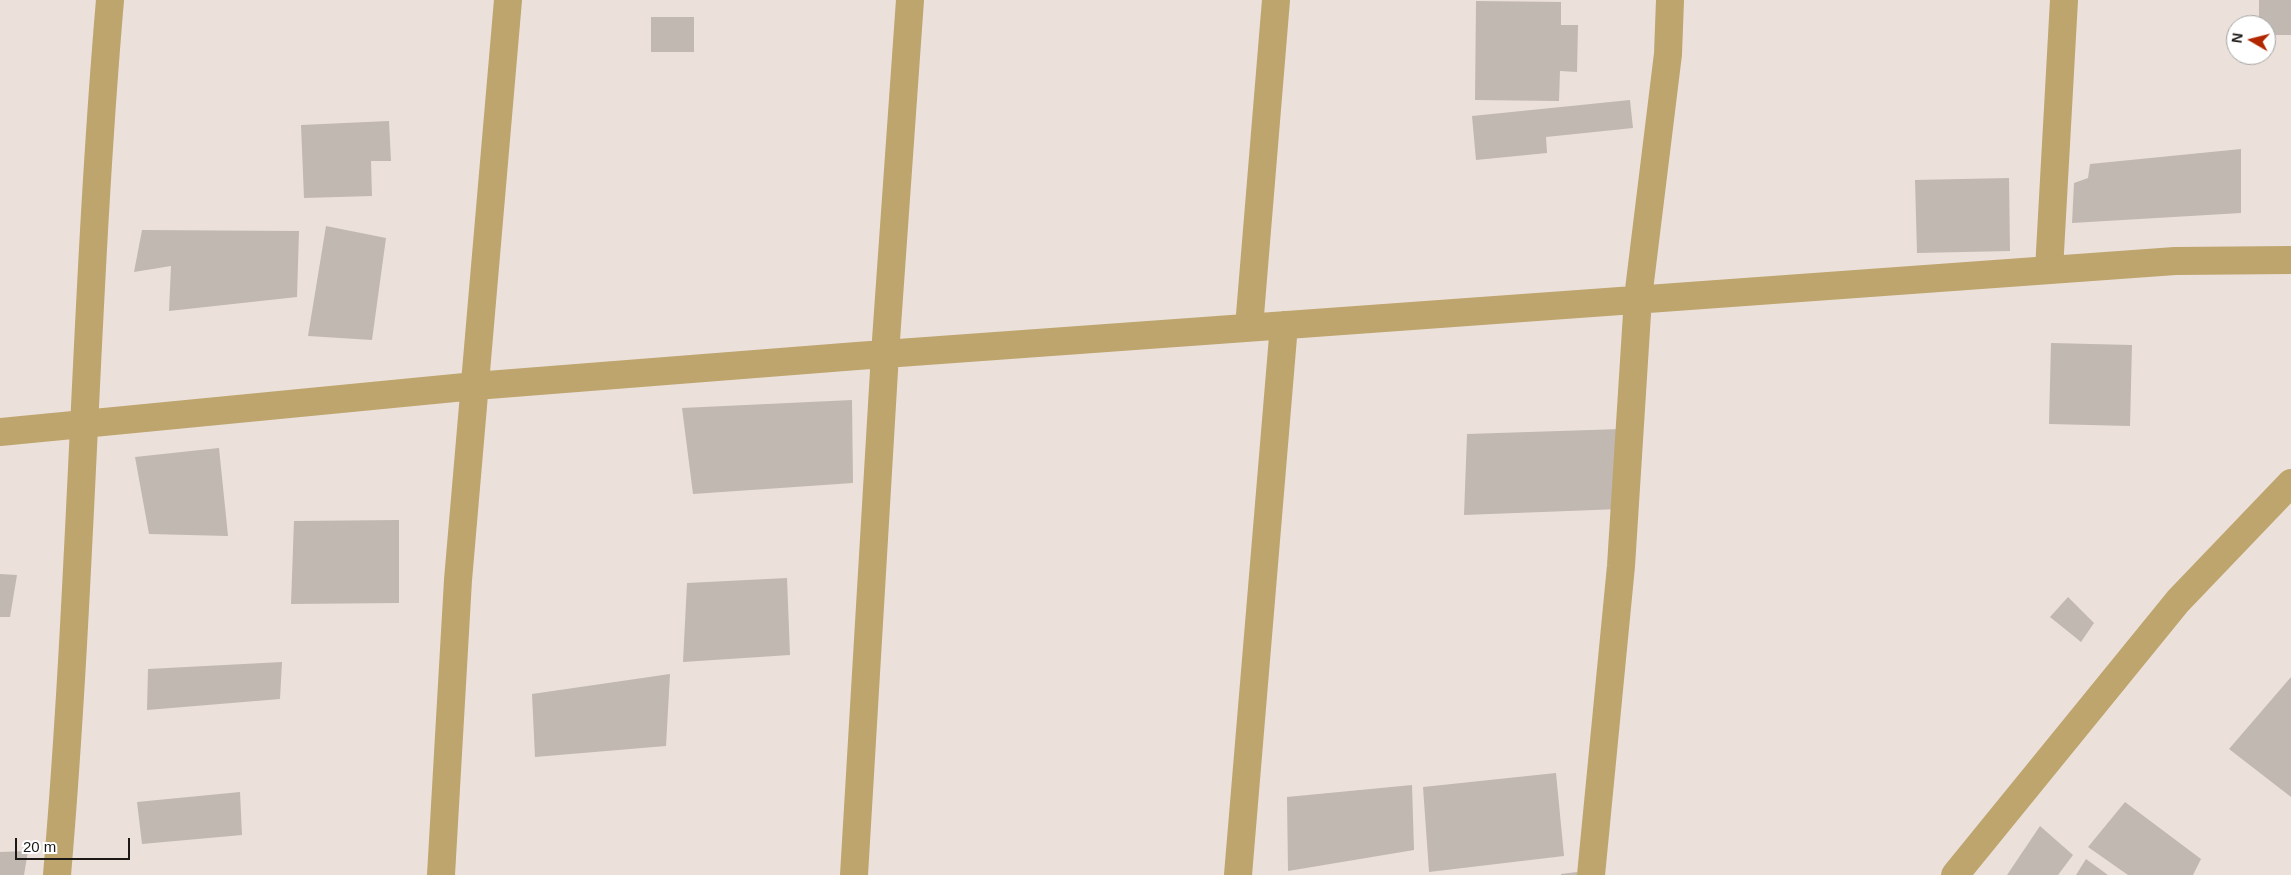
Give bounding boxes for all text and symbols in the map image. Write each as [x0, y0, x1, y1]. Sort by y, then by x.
north arrow [2226, 15, 2276, 65]
text: N [2229, 32, 2246, 44]
scale bar [18, 828, 132, 860]
text: 20 m [23, 838, 56, 855]

